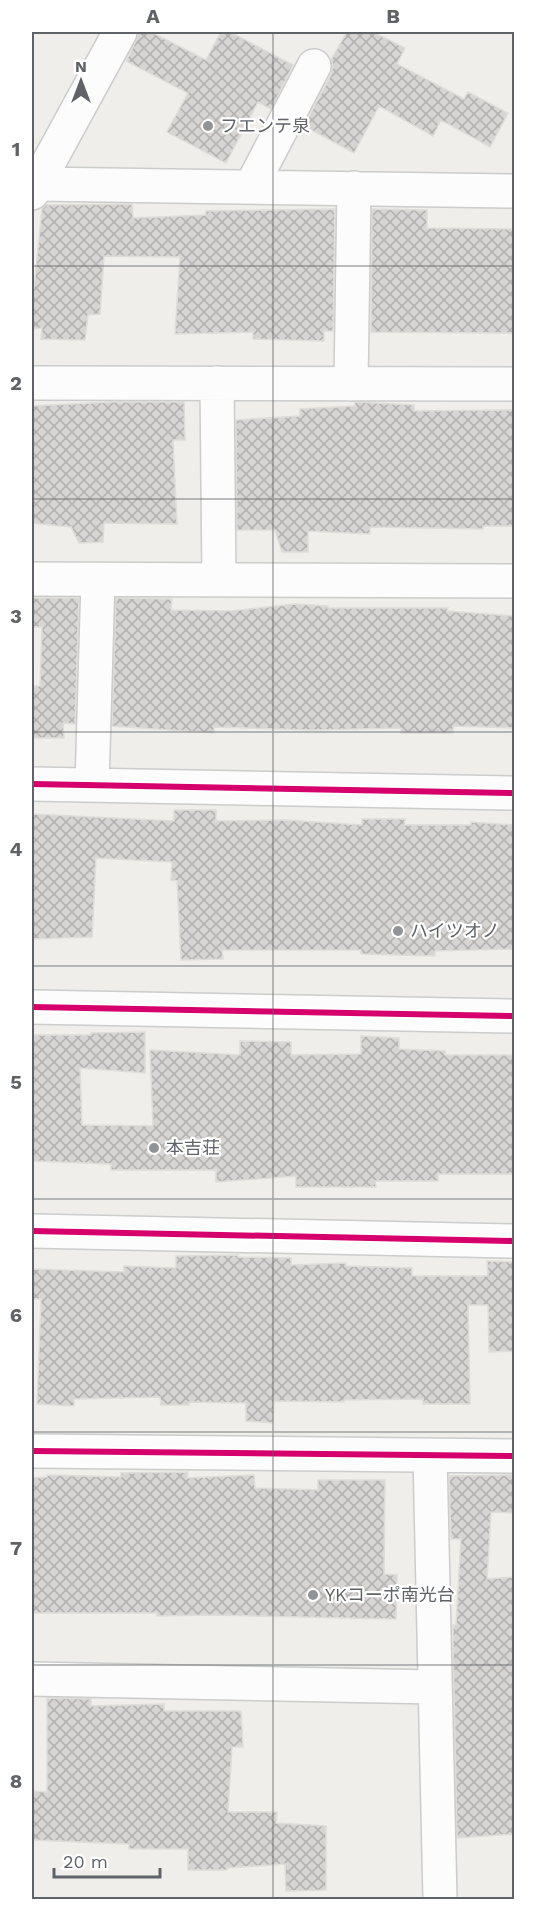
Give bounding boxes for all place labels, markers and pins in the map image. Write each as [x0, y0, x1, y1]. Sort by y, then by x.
place label: フエンテ泉 [220, 115, 310, 136]
marker: フエンテ泉 [201, 119, 215, 133]
place label: ハイツオノ [410, 920, 500, 941]
marker: ハイツオノ [391, 924, 405, 938]
place label: 本吉荘 [166, 1137, 220, 1158]
marker: 本吉荘 [147, 1141, 161, 1155]
place label: YKコーポ南光台 [325, 1584, 455, 1605]
marker: YKコーポ南光台 [306, 1588, 320, 1602]

